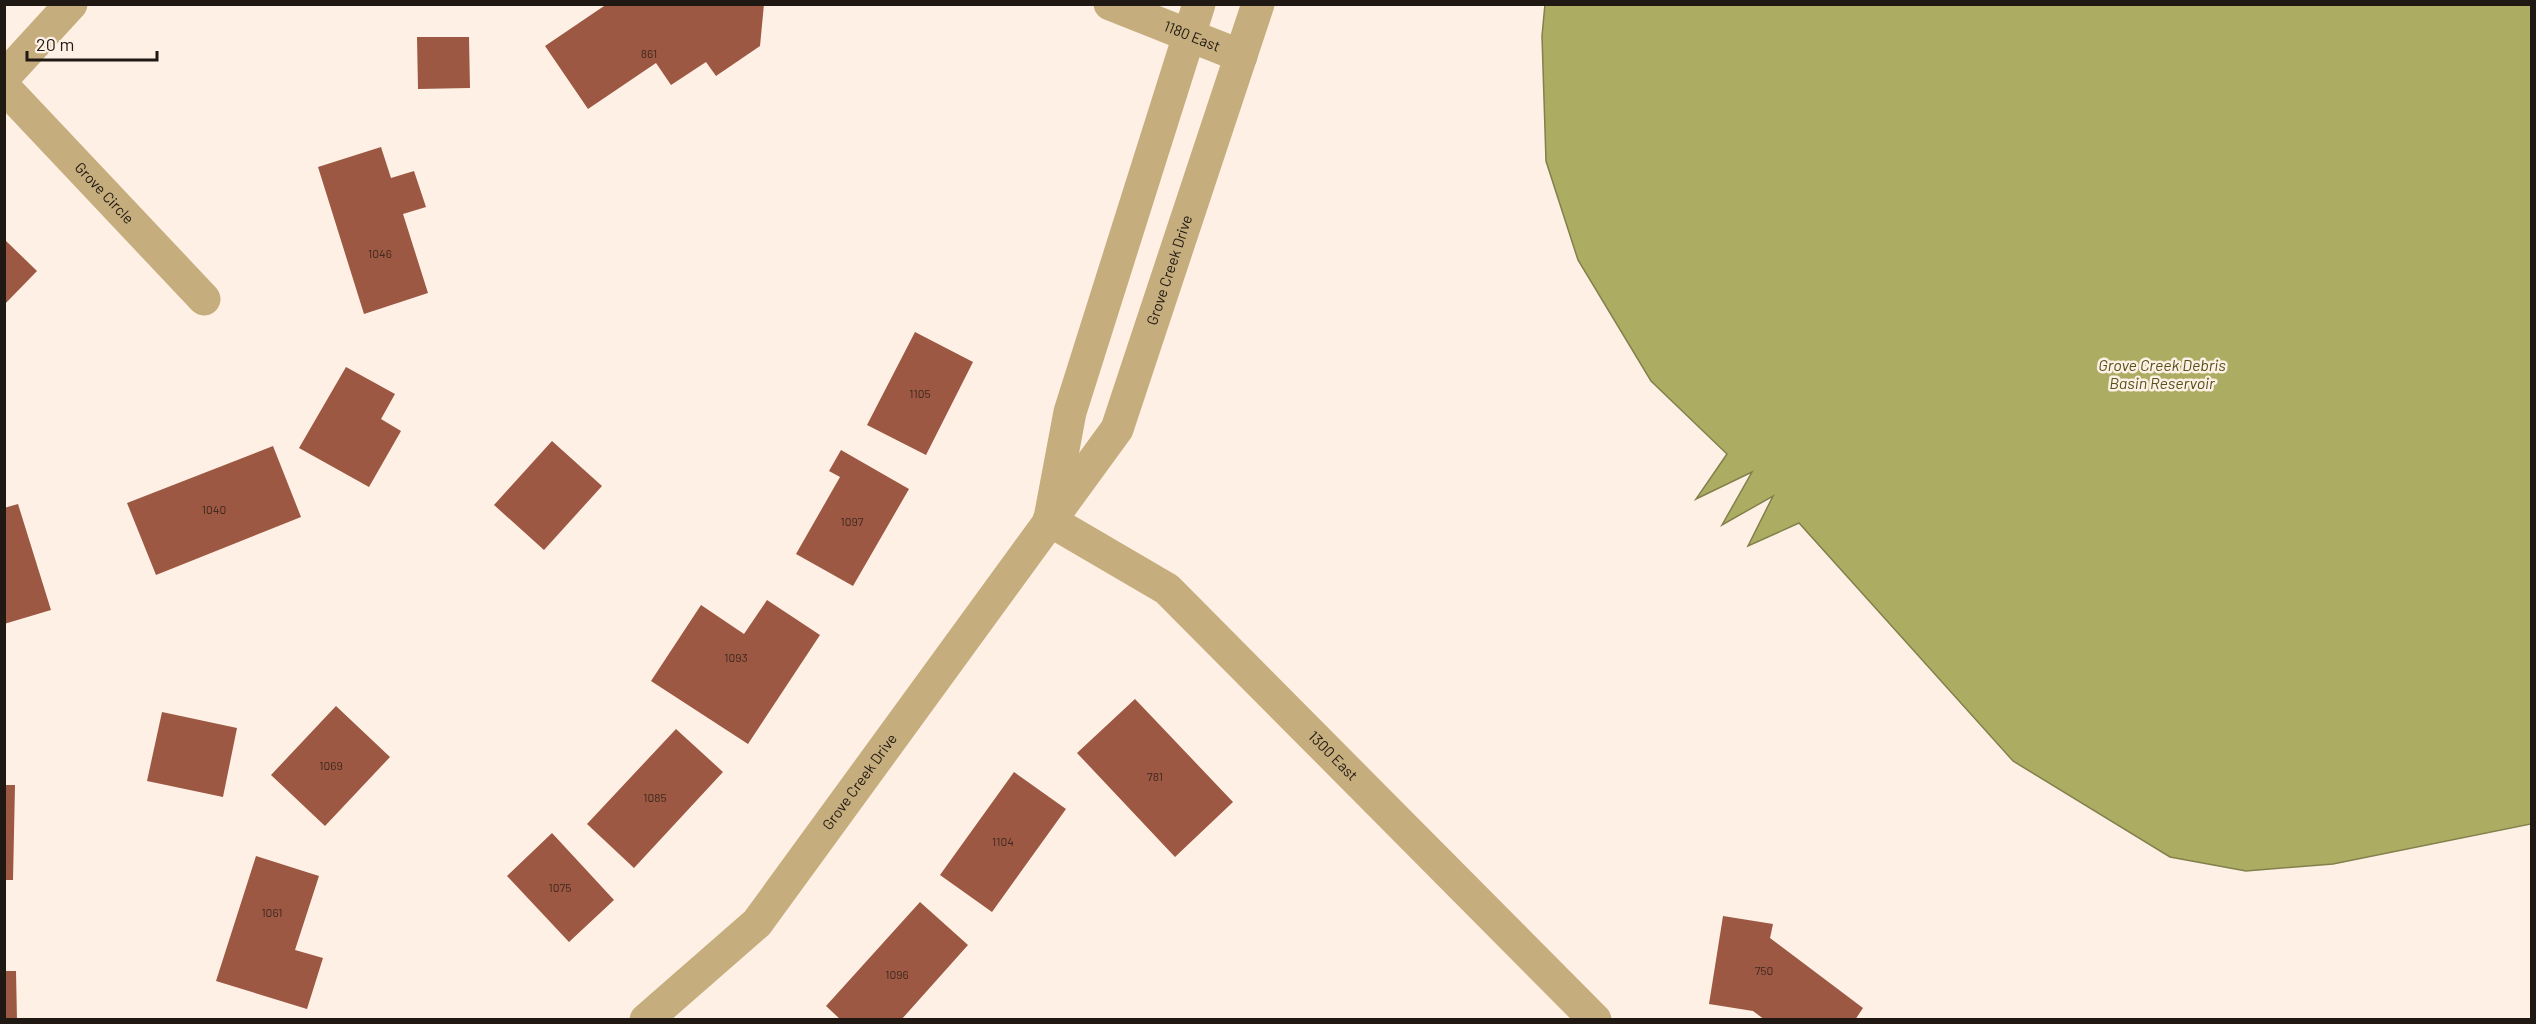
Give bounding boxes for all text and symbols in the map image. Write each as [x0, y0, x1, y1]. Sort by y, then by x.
street label: 1180 East [1161, 16, 1223, 55]
scale bar [27, 24, 158, 62]
text: 20 m [36, 33, 74, 55]
house number: 861 [641, 46, 657, 60]
street label: Grove Circle [72, 158, 138, 227]
street label: Grove Creek Drive [1142, 213, 1195, 327]
house number: 1046 [368, 246, 392, 260]
water label: Grove Creek Debris Basin Reservoir [2098, 355, 2226, 392]
house number: 1105 [909, 386, 931, 400]
house number: 1040 [202, 502, 226, 516]
house number: 1097 [841, 514, 864, 528]
house number: 1093 [724, 650, 748, 664]
street label: 1300 East [1305, 727, 1362, 784]
street label: Grove Creek Drive [818, 730, 900, 833]
house number: 1069 [319, 758, 343, 772]
house number: 781 [1147, 769, 1163, 783]
house number: 1085 [643, 790, 667, 804]
house number: 1104 [992, 834, 1014, 848]
house number: 1075 [549, 880, 571, 894]
house number: 1061 [261, 905, 283, 919]
house number: 750 [1755, 963, 1773, 977]
house number: 1096 [885, 967, 909, 981]

